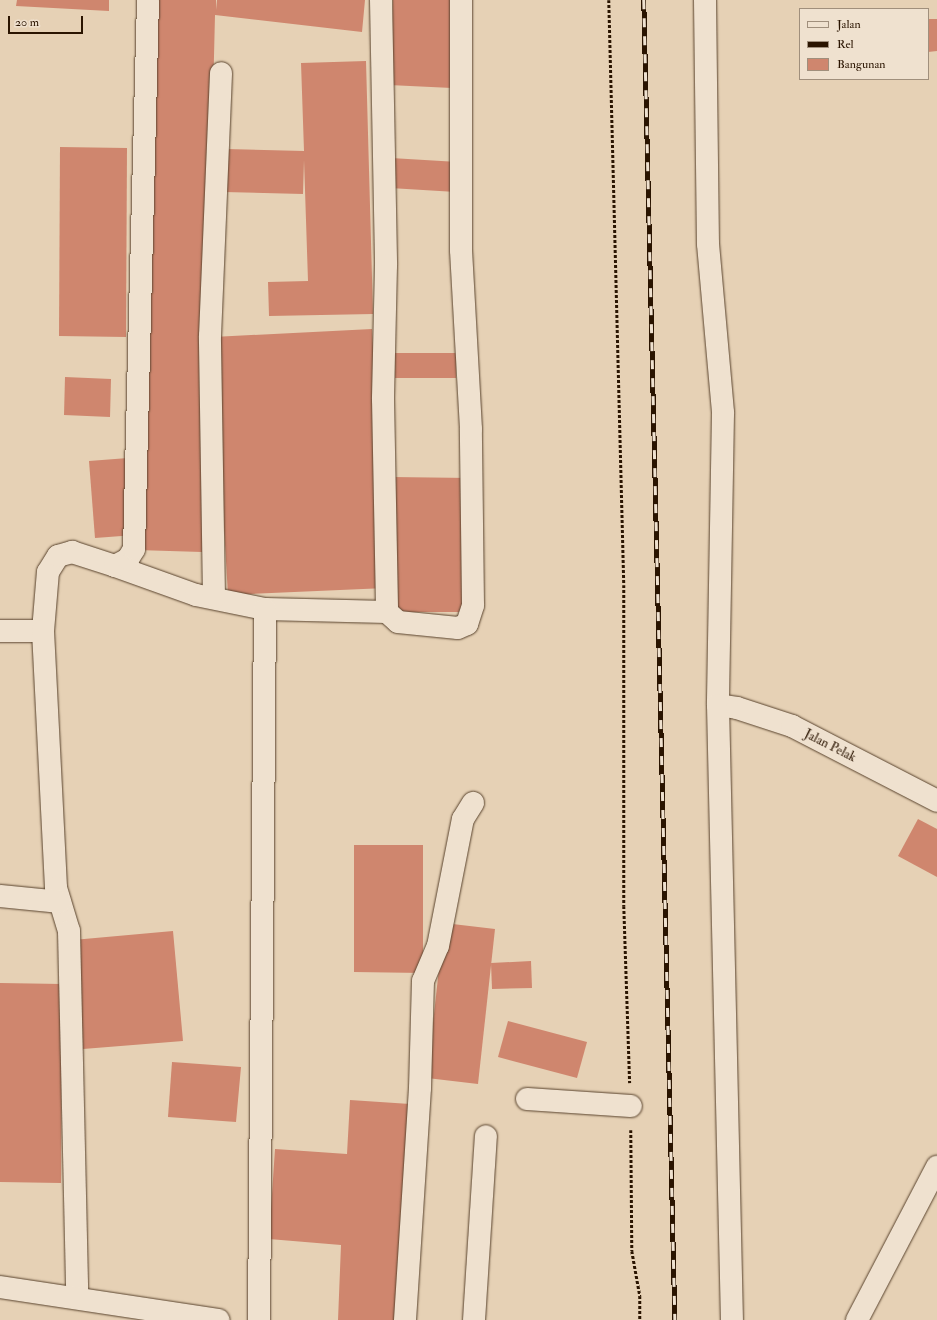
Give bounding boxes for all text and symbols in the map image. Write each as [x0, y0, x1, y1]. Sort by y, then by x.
scale bar [10, 8, 85, 34]
legend [799, 8, 929, 80]
text: 20 m [15, 15, 39, 30]
text: Jalan [837, 17, 861, 32]
text: Rel [837, 37, 854, 52]
text: Bangunan [837, 57, 886, 72]
street label: Jalan Pelak [801, 726, 859, 766]

